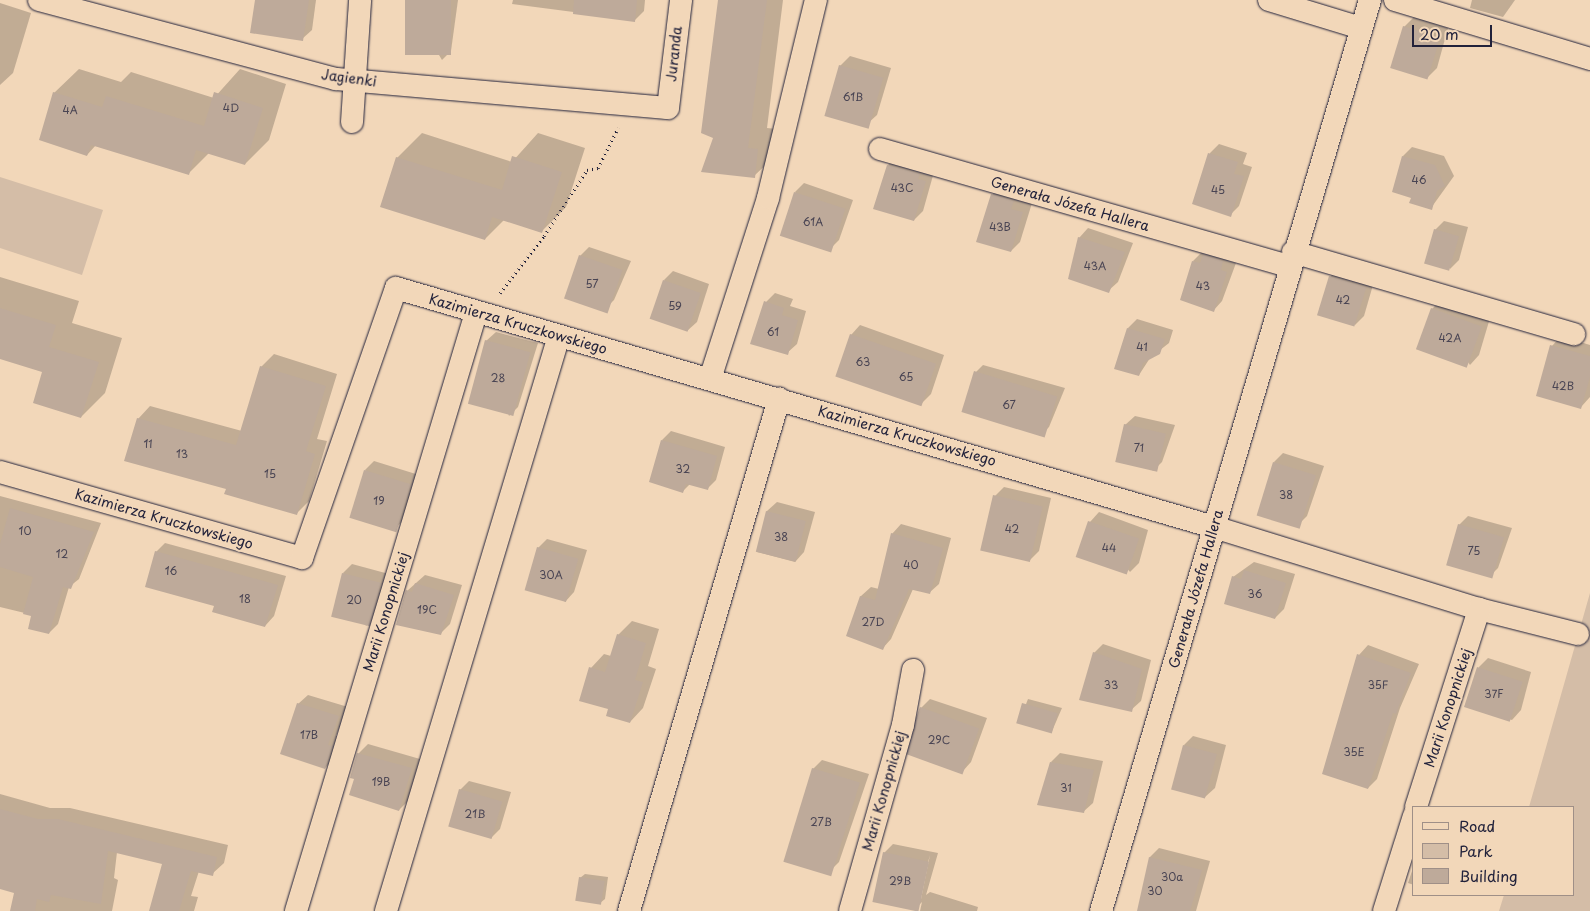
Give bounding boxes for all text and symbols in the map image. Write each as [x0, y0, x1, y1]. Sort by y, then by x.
scale bar [1415, 15, 1495, 47]
text: 20 m [1420, 22, 1459, 45]
street label: Juranda [663, 26, 685, 82]
street label: Jagienki [320, 66, 378, 90]
house number: 61B [843, 90, 863, 104]
house number: 4D [223, 101, 239, 115]
house number: 4A [62, 103, 78, 117]
street label: Generała Józefa Hallera [989, 173, 1151, 235]
house number: 46 [1412, 173, 1426, 187]
house number: 43C [891, 181, 913, 195]
house number: 45 [1211, 183, 1225, 197]
house number: 61A [803, 215, 823, 229]
house number: 43B [989, 220, 1011, 234]
house number: 43A [1084, 259, 1106, 273]
house number: 57 [585, 277, 599, 291]
house number: 43 [1196, 279, 1210, 293]
street label: Kazimierza Kruczkowskiego [427, 291, 609, 357]
house number: 42 [1336, 293, 1350, 307]
house number: 59 [668, 299, 682, 313]
house number: 61 [767, 325, 779, 339]
house number: 42A [1439, 331, 1461, 345]
house number: 41 [1136, 340, 1148, 354]
house number: 63 [856, 355, 870, 369]
house number: 65 [899, 370, 913, 384]
house number: 28 [491, 371, 505, 385]
house number: 42B [1552, 379, 1574, 393]
house number: 67 [1002, 398, 1016, 412]
street label: Kazimierza Kruczkowskiego [816, 403, 998, 469]
house number: 11 [143, 437, 153, 451]
house number: 71 [1134, 441, 1144, 455]
house number: 13 [176, 447, 188, 461]
house number: 32 [676, 462, 690, 476]
house number: 15 [264, 467, 276, 481]
street label: Kazimierza Kruczkowskiego [73, 486, 255, 552]
house number: 38 [1279, 488, 1293, 502]
house number: 19 [373, 494, 385, 508]
street label: Generała Józefa Hallera [1165, 508, 1227, 670]
house number: 42 [1005, 522, 1019, 536]
house number: 10 [19, 524, 31, 538]
house number: 38 [774, 530, 788, 544]
house number: 44 [1102, 541, 1116, 555]
house number: 75 [1468, 544, 1480, 558]
house number: 12 [56, 547, 68, 561]
street label: Marii Konopnickiej [360, 550, 412, 674]
house number: 40 [903, 558, 919, 572]
house number: 16 [165, 564, 177, 578]
house number: 30A [539, 568, 563, 582]
house number: 36 [1248, 587, 1262, 601]
house number: 18 [239, 592, 251, 606]
house number: 20 [346, 593, 362, 607]
house number: 19C [417, 603, 437, 617]
house number: 27D [862, 615, 884, 629]
street label: Marii Konopnickiej [1421, 646, 1475, 770]
house number: 33 [1104, 678, 1118, 692]
house number: 35F [1368, 678, 1388, 692]
house number: 37F [1484, 687, 1504, 701]
house number: 17B [300, 728, 318, 742]
street label: Marii Konopnickiej [859, 729, 909, 853]
house number: 29C [928, 733, 950, 747]
house number: 35E [1343, 745, 1365, 759]
house number: 19B [372, 775, 390, 789]
house number: 31 [1060, 781, 1072, 795]
legend [1412, 806, 1575, 896]
house number: 21B [465, 807, 485, 821]
text: Road [1459, 814, 1495, 837]
house number: 27B [810, 815, 832, 829]
text: Park [1459, 839, 1493, 862]
text: Building [1459, 864, 1518, 887]
house number: 30a [1161, 870, 1183, 884]
house number: 29B [889, 874, 911, 888]
house number: 30 [1147, 884, 1163, 898]

